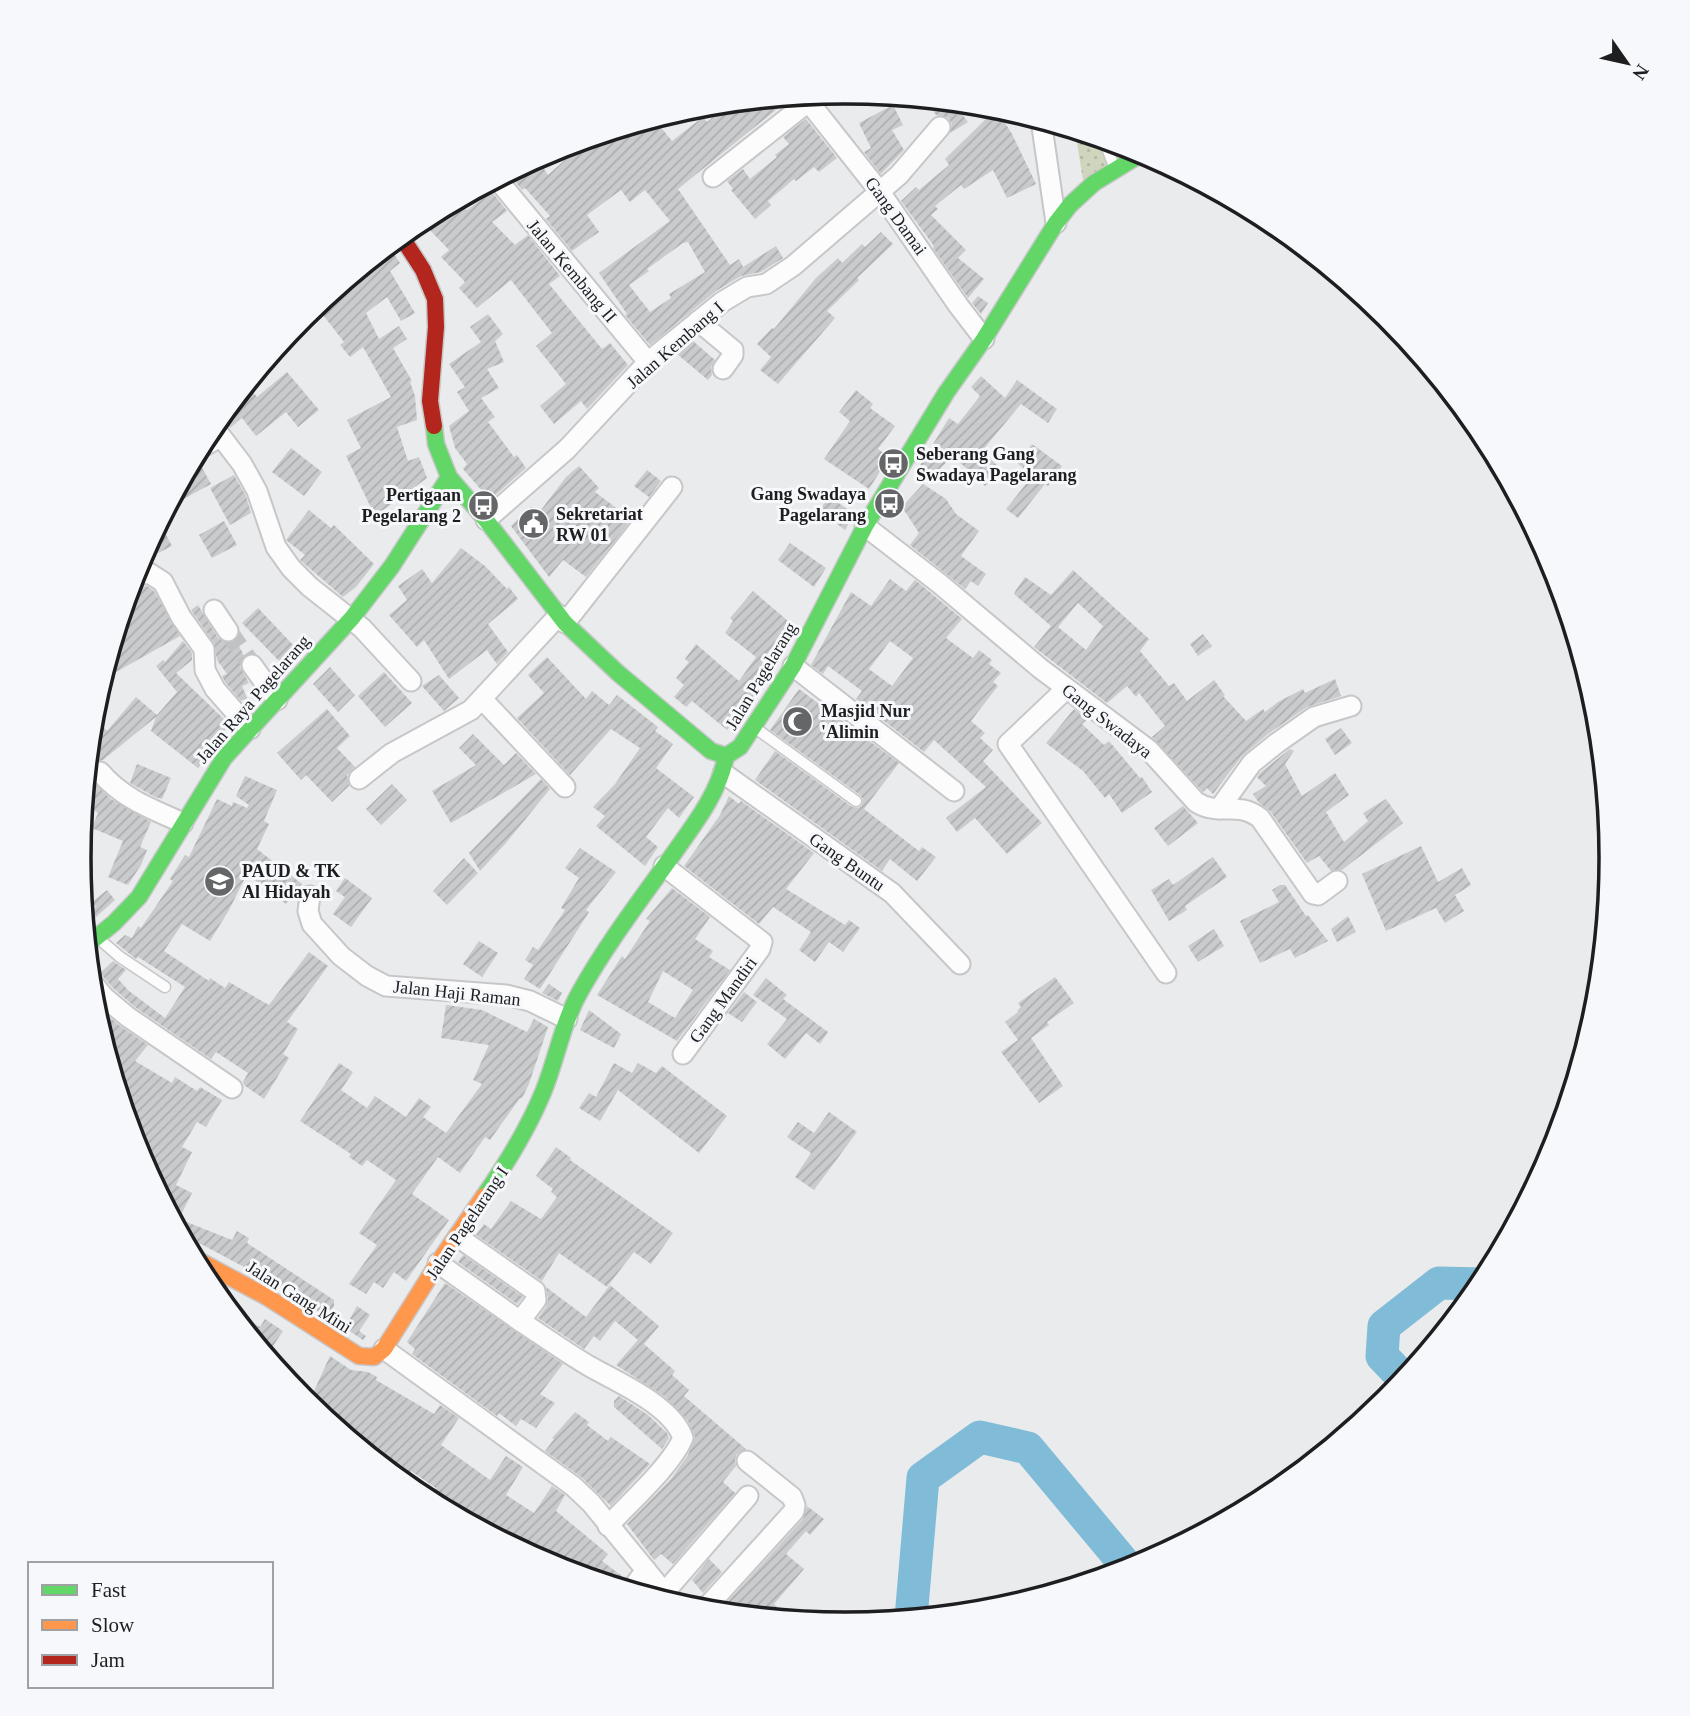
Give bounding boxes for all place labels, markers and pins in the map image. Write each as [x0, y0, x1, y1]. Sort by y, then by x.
place label: Seberang Gang Swadaya Pagelarang [916, 444, 1077, 485]
bus stop icon: Seberang Gang Swadaya Pagelarang [876, 447, 910, 481]
place label: Gang Swadaya Pagelarang [750, 484, 866, 525]
place label: Pertigaan Pegelarang 2 [362, 485, 461, 526]
bus stop icon: Gang Swadaya Pagelarang [872, 487, 906, 521]
bus stop icon: Pertigaan Pegelarang 2 [467, 488, 501, 522]
place label: Sekretariat RW 01 [556, 504, 643, 545]
public building icon: Sekretariat RW 01 [516, 507, 550, 541]
place label: Masjid Nur 'Alimin [821, 701, 911, 742]
mosque icon: Masjid Nur 'Alimin [781, 704, 815, 738]
place label: PAUD & TK Al Hidayah [242, 861, 340, 902]
school or university icon: PAUD & TK Al Hidayah [202, 864, 236, 898]

